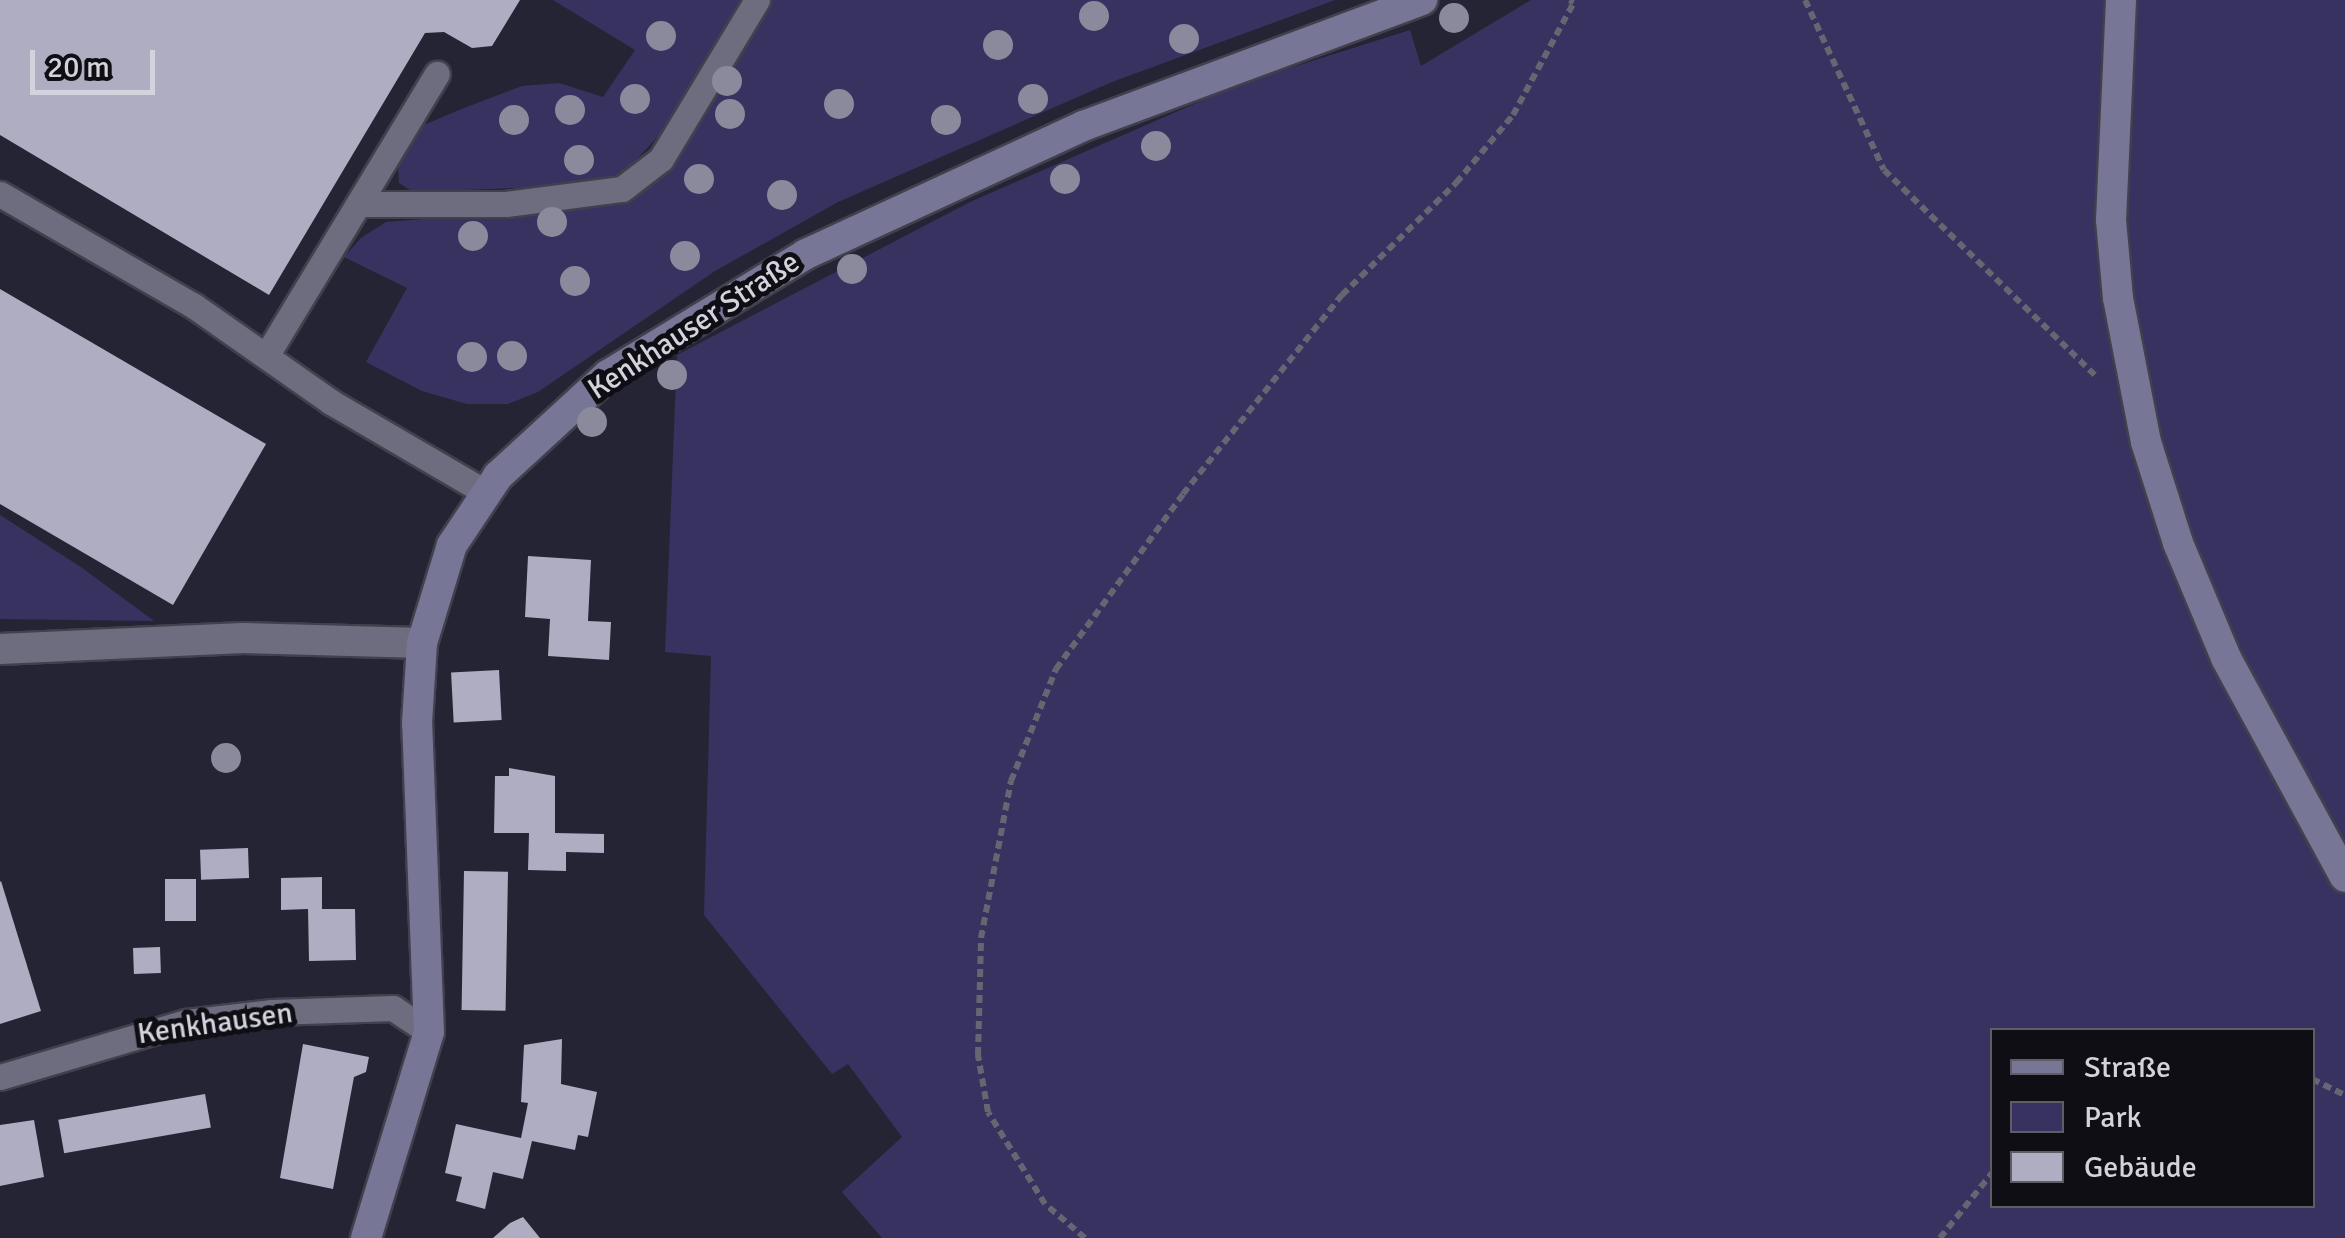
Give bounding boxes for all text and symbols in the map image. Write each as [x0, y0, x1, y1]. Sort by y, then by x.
scale bar [35, 30, 160, 92]
text: 20 m [47, 49, 110, 86]
street label: Kenkhauser Straße [582, 244, 806, 408]
street label: Kenkhausen [135, 995, 295, 1053]
legend [1990, 1028, 2315, 1208]
text: Straße [2084, 1049, 2171, 1086]
text: Park [2084, 1099, 2142, 1136]
text: Gebäude [2084, 1149, 2197, 1186]

